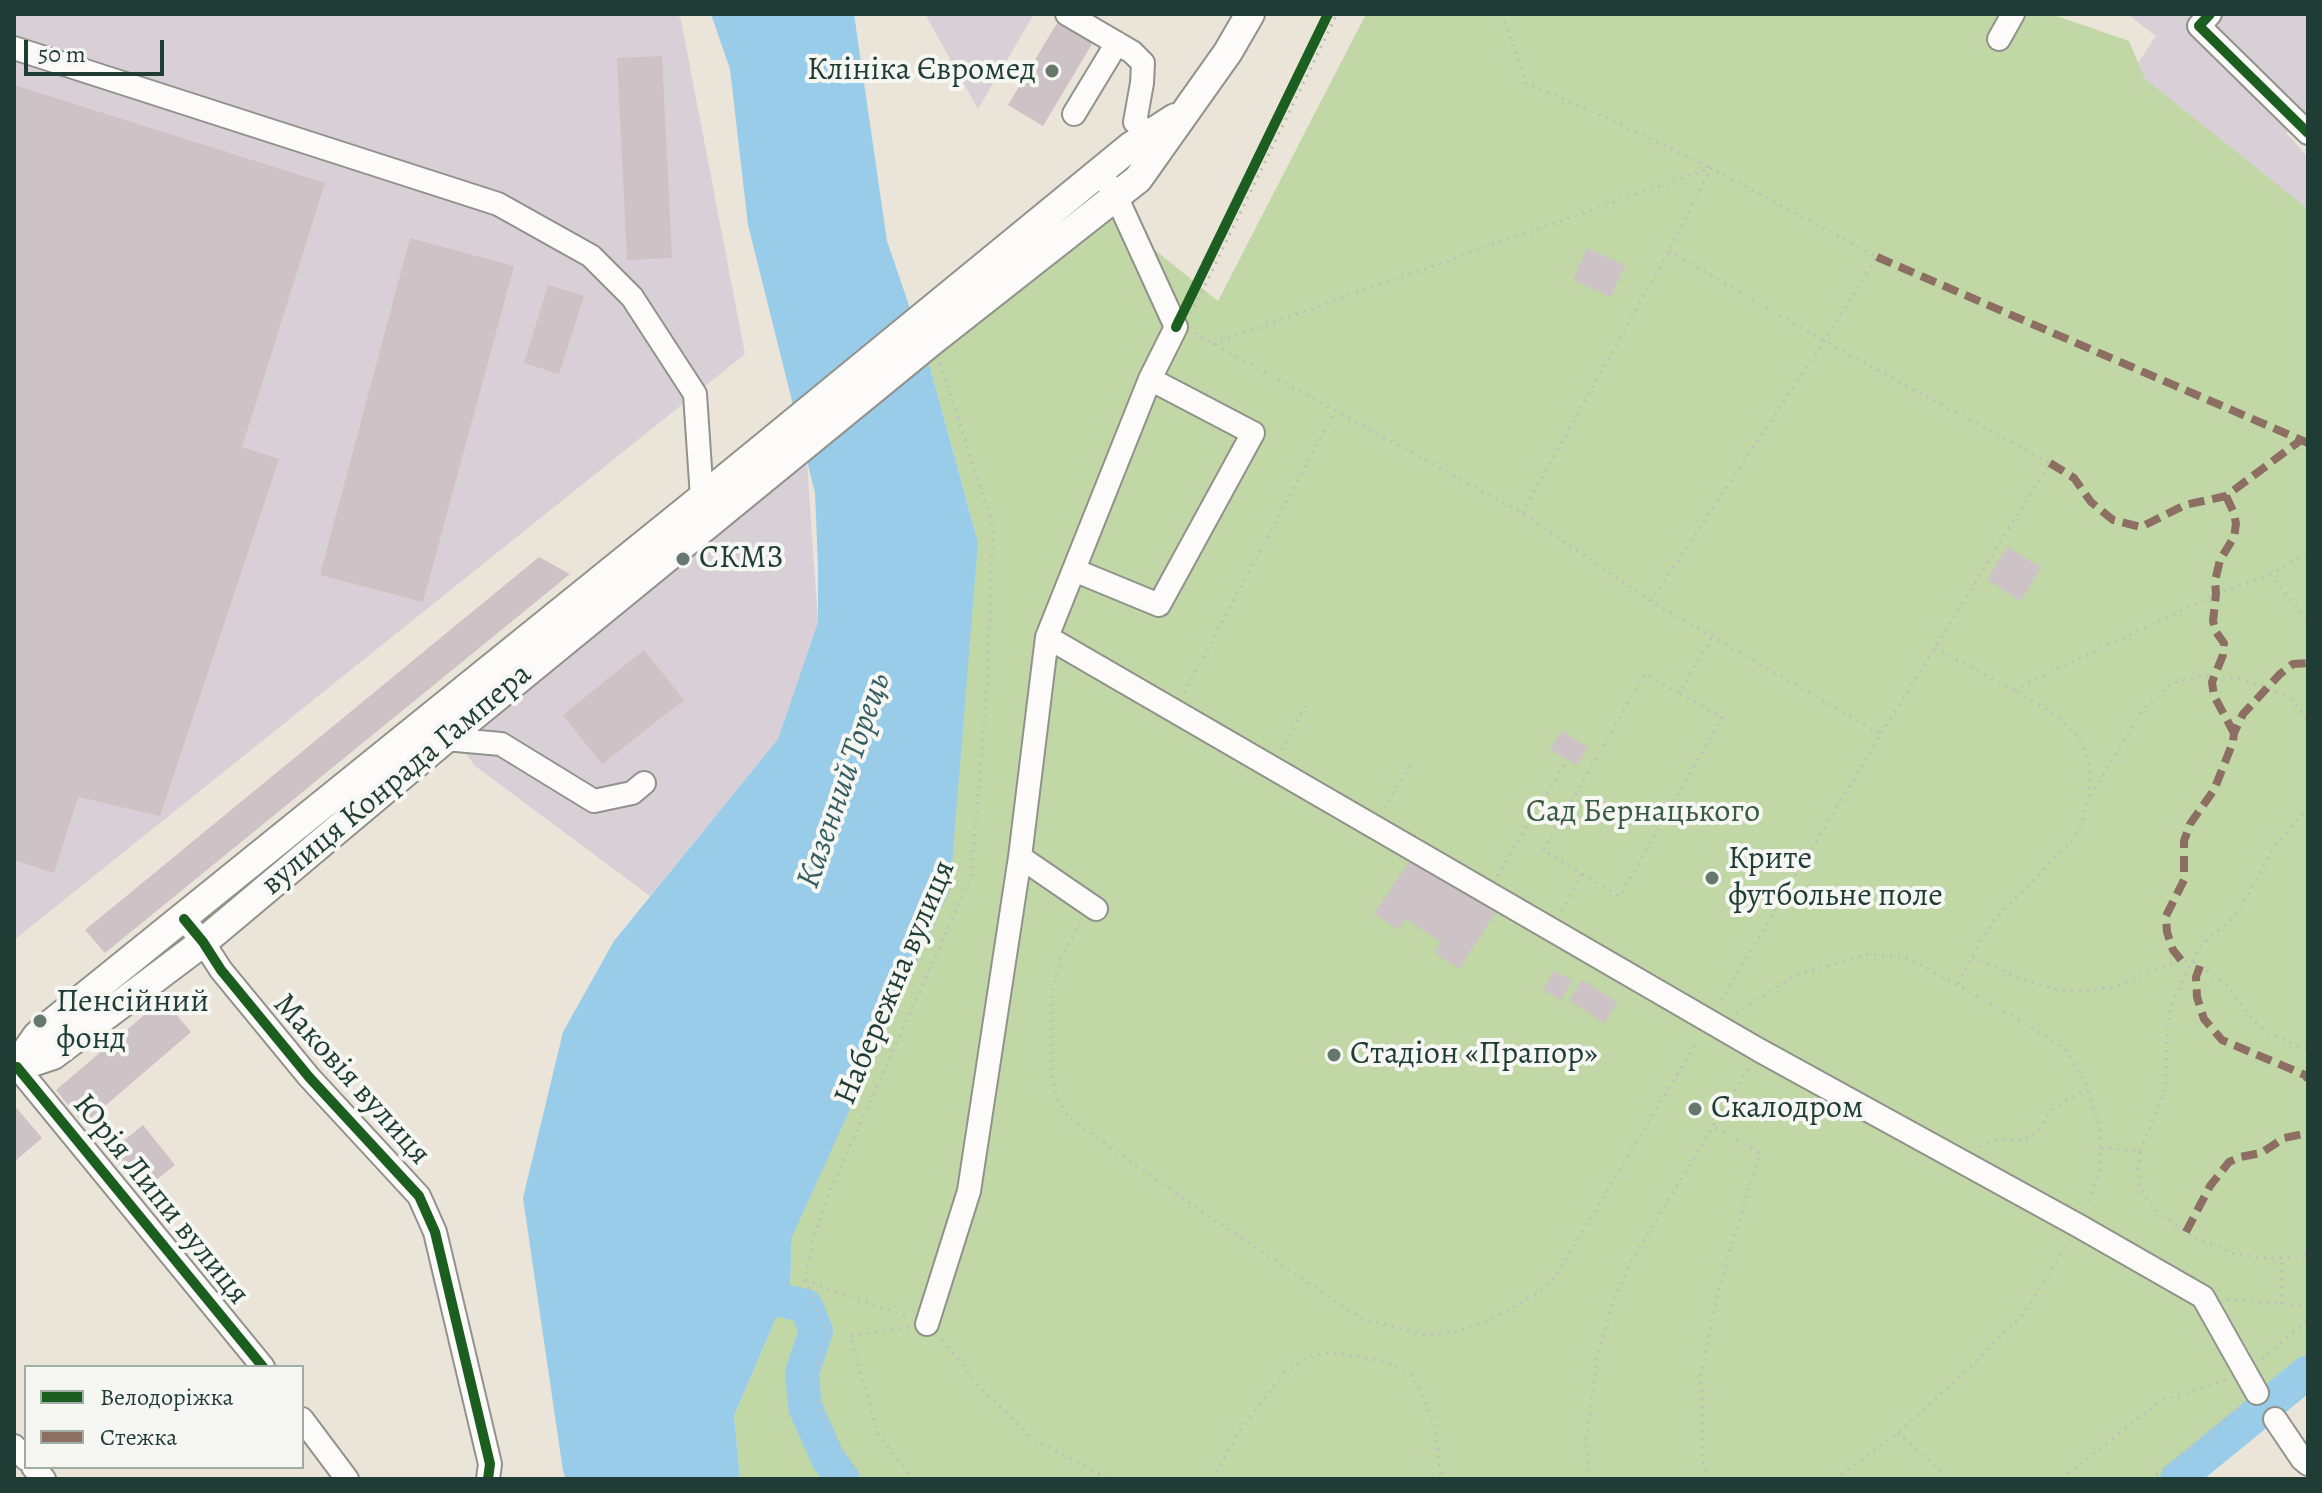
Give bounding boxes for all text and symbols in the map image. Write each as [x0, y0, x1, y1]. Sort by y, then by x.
scale bar [28, 24, 168, 74]
text: 50 m [38, 38, 86, 70]
place label: Клініка Євромед [807, 52, 1036, 90]
marker: Клініка Євромед [1043, 62, 1061, 80]
place label: СКМЗ [699, 540, 783, 578]
marker: СКМЗ [674, 550, 692, 568]
street label: вулиця Конрада Гампера [254, 656, 540, 904]
water label: Казенний Торець [789, 668, 901, 894]
park label: Сад Бернацького [1526, 794, 1760, 832]
place label: Крите футбольне поле [1728, 841, 1943, 916]
street label: Набережна вулиця [827, 855, 965, 1111]
marker: Крите футбольне поле [1703, 869, 1721, 887]
place label: Пенсійний фонд [56, 984, 209, 1059]
street label: Маковія вулиця [264, 986, 438, 1174]
marker: Пенсійний фонд [31, 1012, 49, 1030]
place label: Стадіон «Прапор» [1350, 1036, 1598, 1074]
marker: Стадіон «Прапор» [1325, 1046, 1343, 1064]
street label: Юрія Липи вулиця [63, 1087, 257, 1313]
place label: Скалодром [1711, 1090, 1863, 1128]
marker: Скалодром [1686, 1100, 1704, 1118]
legend [24, 1365, 304, 1469]
text: Велодоріжка [100, 1381, 234, 1413]
text: Стежка [100, 1421, 177, 1453]

